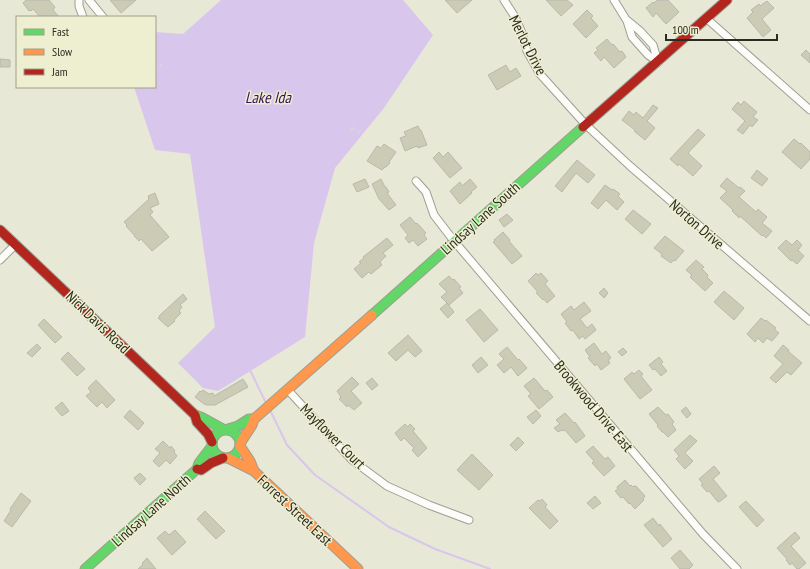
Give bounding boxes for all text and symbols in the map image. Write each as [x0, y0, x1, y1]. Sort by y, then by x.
street label: Merlot Drive [505, 12, 551, 78]
legend [16, 16, 156, 88]
scale bar [666, 16, 777, 42]
text: 100 m [672, 22, 699, 37]
text: Fast [52, 24, 70, 39]
text: Slow [52, 44, 73, 59]
text: Jam [51, 64, 68, 79]
water label: Lake Ida [245, 87, 293, 107]
street label: Lindsay Lane South [436, 177, 524, 259]
street label: Norton Drive [666, 195, 728, 253]
street label: Nick Davis Road [62, 287, 134, 357]
street label: Brookwood Drive East [550, 356, 638, 456]
street label: Mayflower Court [296, 399, 370, 473]
street label: Lindsay Lane North [108, 470, 194, 550]
street label: Forrest Street East [254, 471, 336, 549]

